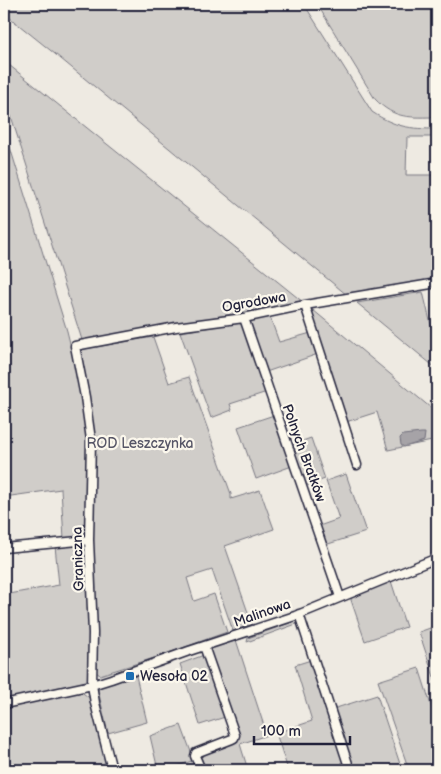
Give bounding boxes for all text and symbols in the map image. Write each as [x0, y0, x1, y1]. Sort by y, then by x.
street label: Ogrodowa [221, 288, 287, 316]
street label: Polnych Bratków [278, 402, 330, 505]
park label: ROD Leszczynka [87, 435, 194, 452]
street label: Graniczna [68, 526, 88, 591]
street label: Malinowa [231, 595, 293, 631]
place label: Wesoła 02 [140, 668, 208, 685]
marker: Wesoła 02 [124, 670, 136, 682]
scale bar [254, 714, 350, 746]
text: 100 m [261, 722, 301, 741]

